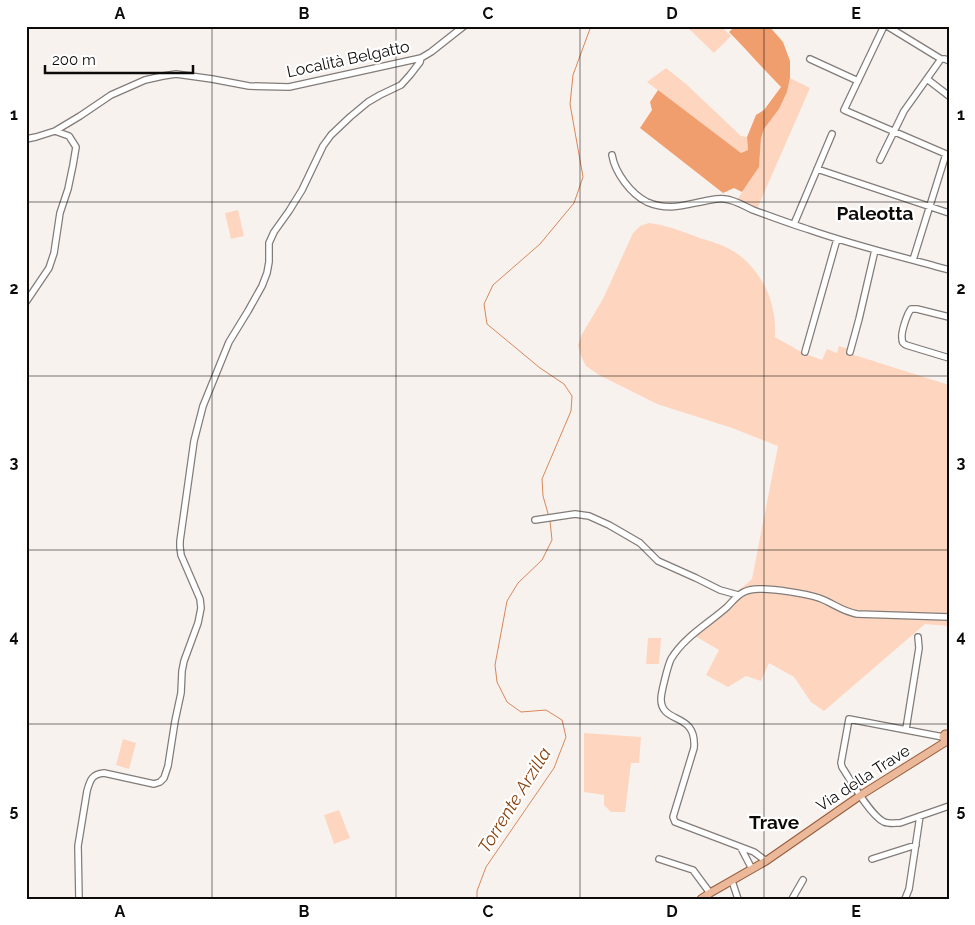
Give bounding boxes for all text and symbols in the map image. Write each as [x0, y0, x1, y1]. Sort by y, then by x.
text: A [115, 4, 126, 23]
text: B [299, 4, 310, 23]
text: C [483, 4, 494, 23]
text: D [666, 4, 678, 23]
text: E [851, 4, 861, 23]
street label: Località Belgatto [285, 37, 411, 81]
scale bar [45, 42, 192, 74]
text: 200 m [52, 51, 96, 69]
text: 1 [10, 105, 18, 124]
text: 1 [957, 105, 965, 124]
district label: Paleotta [837, 202, 914, 224]
text: 2 [9, 279, 19, 298]
text: 2 [956, 279, 966, 298]
text: 3 [10, 453, 19, 472]
text: 3 [957, 453, 966, 472]
text: 4 [9, 627, 19, 646]
text: 4 [956, 627, 966, 646]
street label: Via della Trave [813, 741, 913, 815]
water label: Torrente Arzilla [473, 743, 555, 857]
text: 5 [10, 801, 19, 820]
text: 5 [957, 801, 966, 820]
district label: Trave [749, 811, 799, 833]
text: A [115, 902, 126, 921]
text: B [299, 902, 310, 921]
text: C [483, 902, 494, 921]
text: D [666, 902, 678, 921]
text: E [851, 902, 861, 921]

